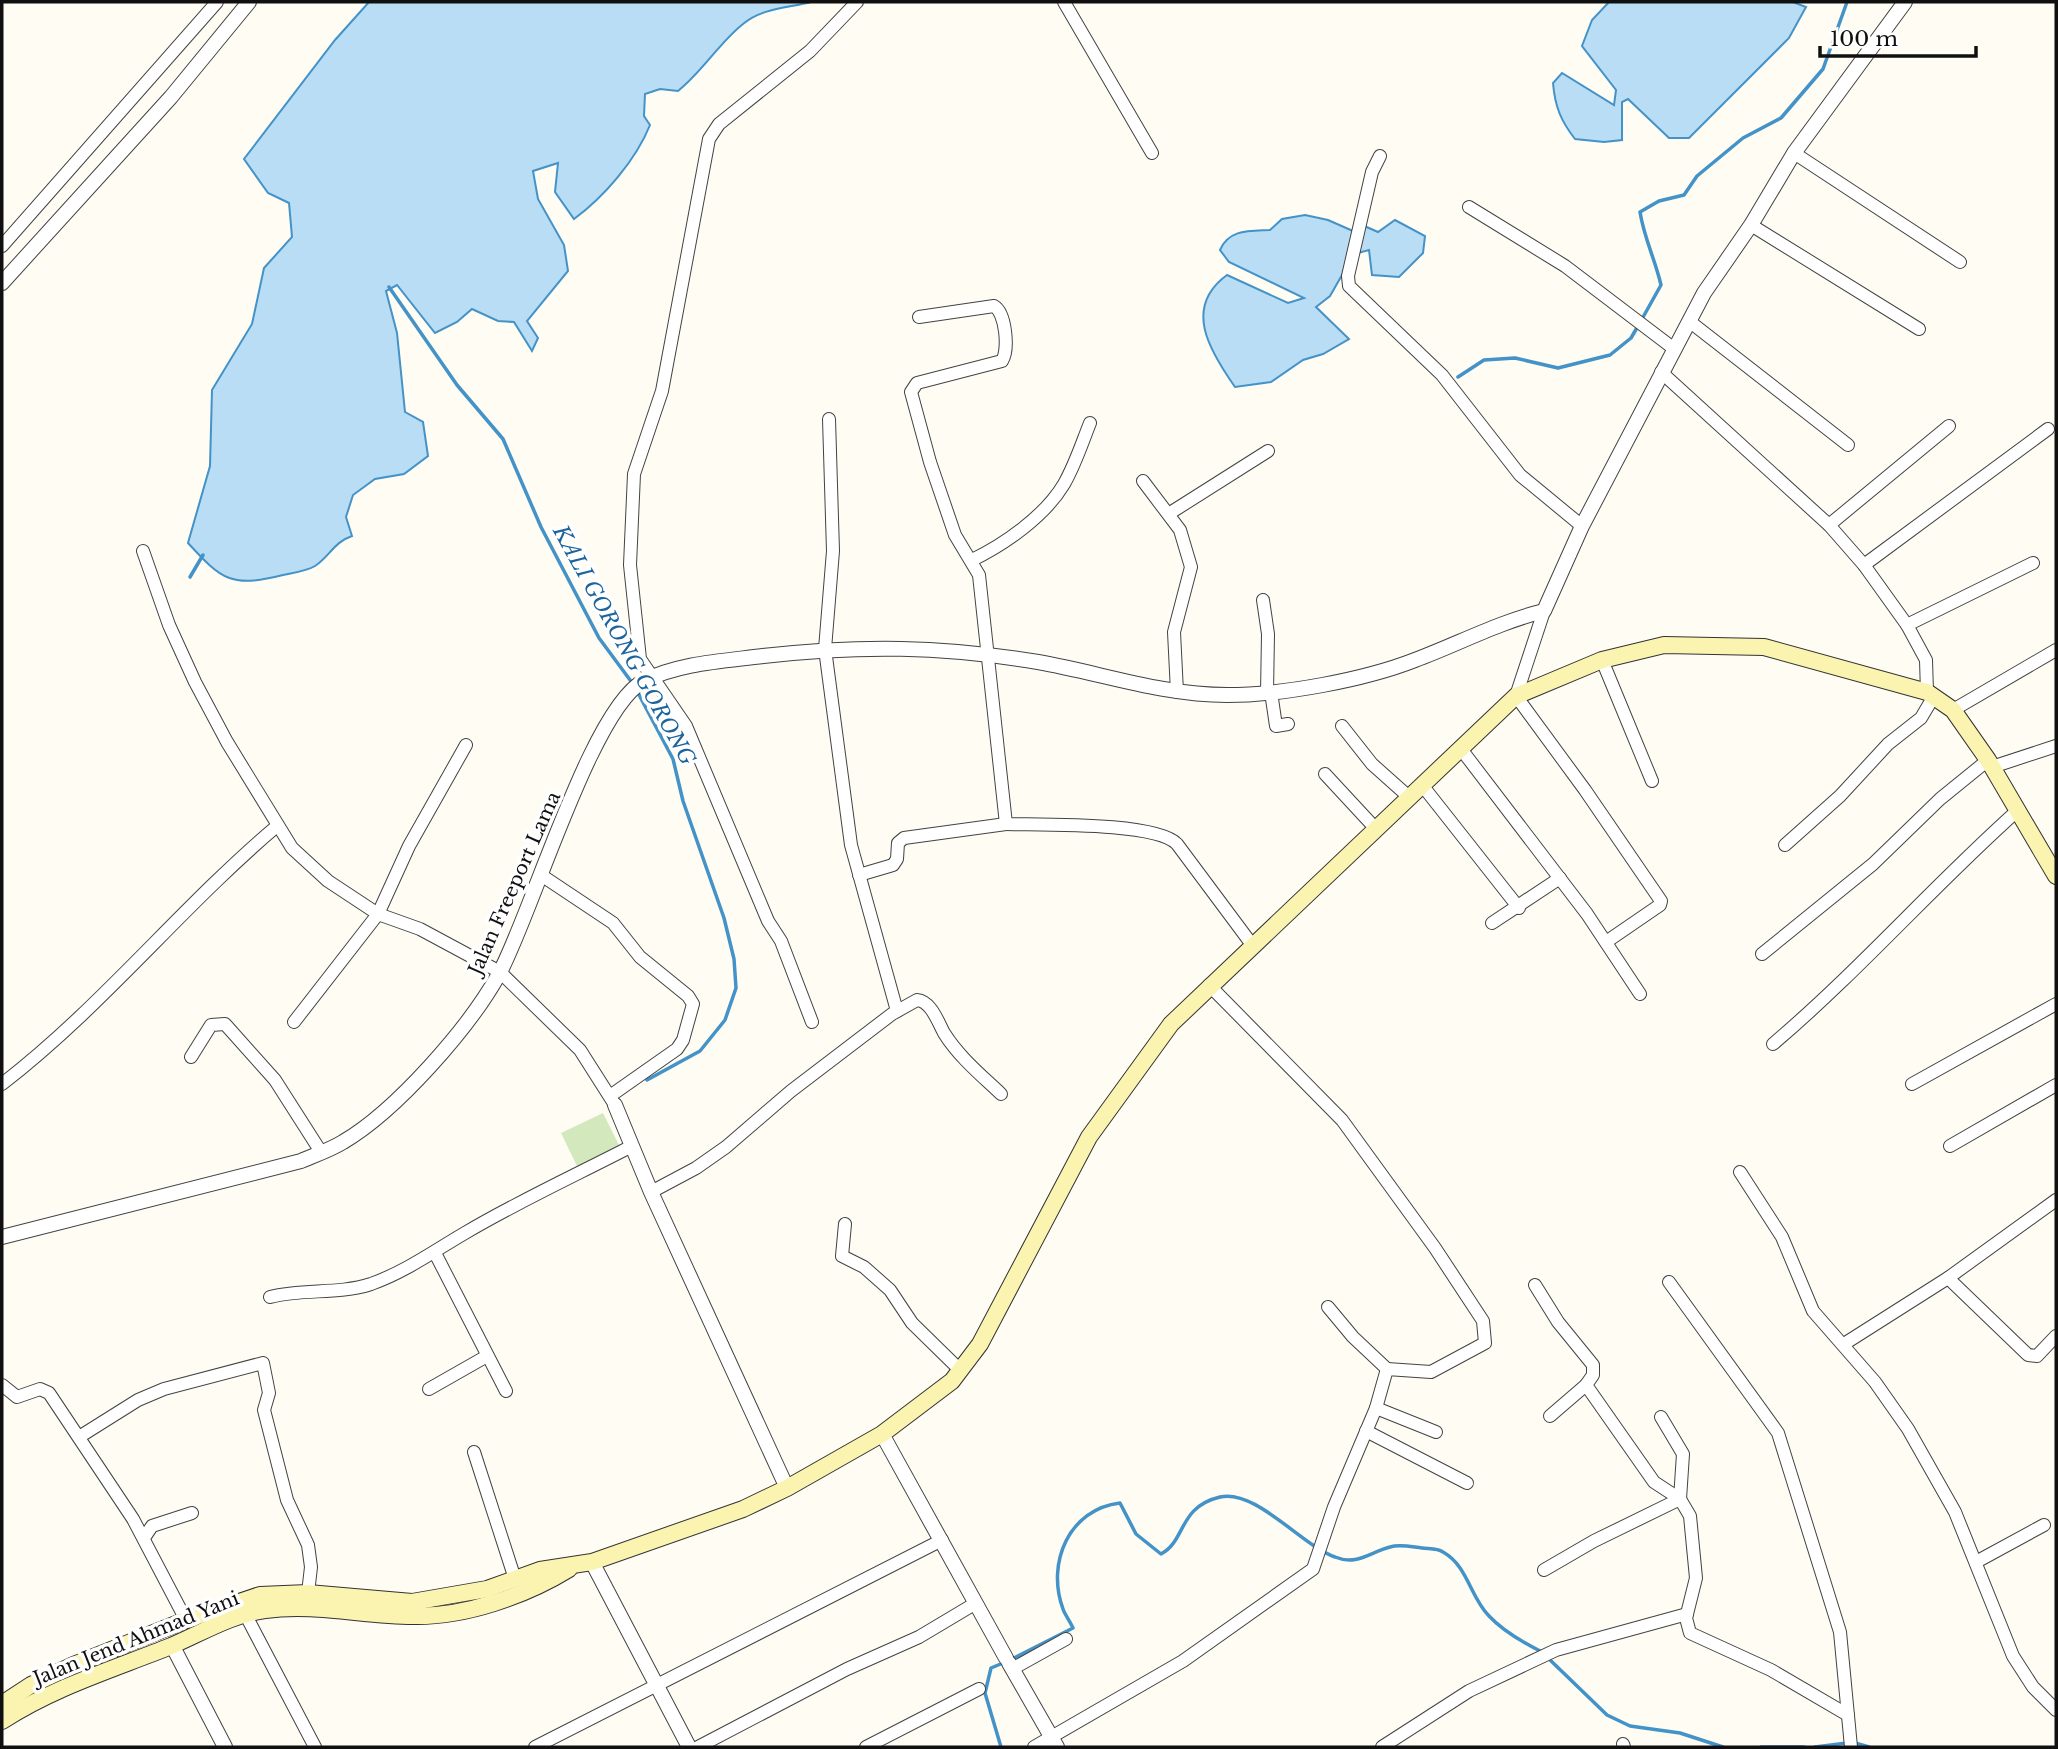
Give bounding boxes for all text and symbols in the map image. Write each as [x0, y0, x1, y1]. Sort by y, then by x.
scale bar [1820, 14, 1976, 58]
text: 100 m [1830, 26, 1898, 52]
water label: KALI GORONG GORONG [547, 520, 701, 769]
street label: Jalan Freeport Lama [462, 788, 565, 981]
street label: Jalan Jend Ahmad Yani [27, 1586, 243, 1691]

